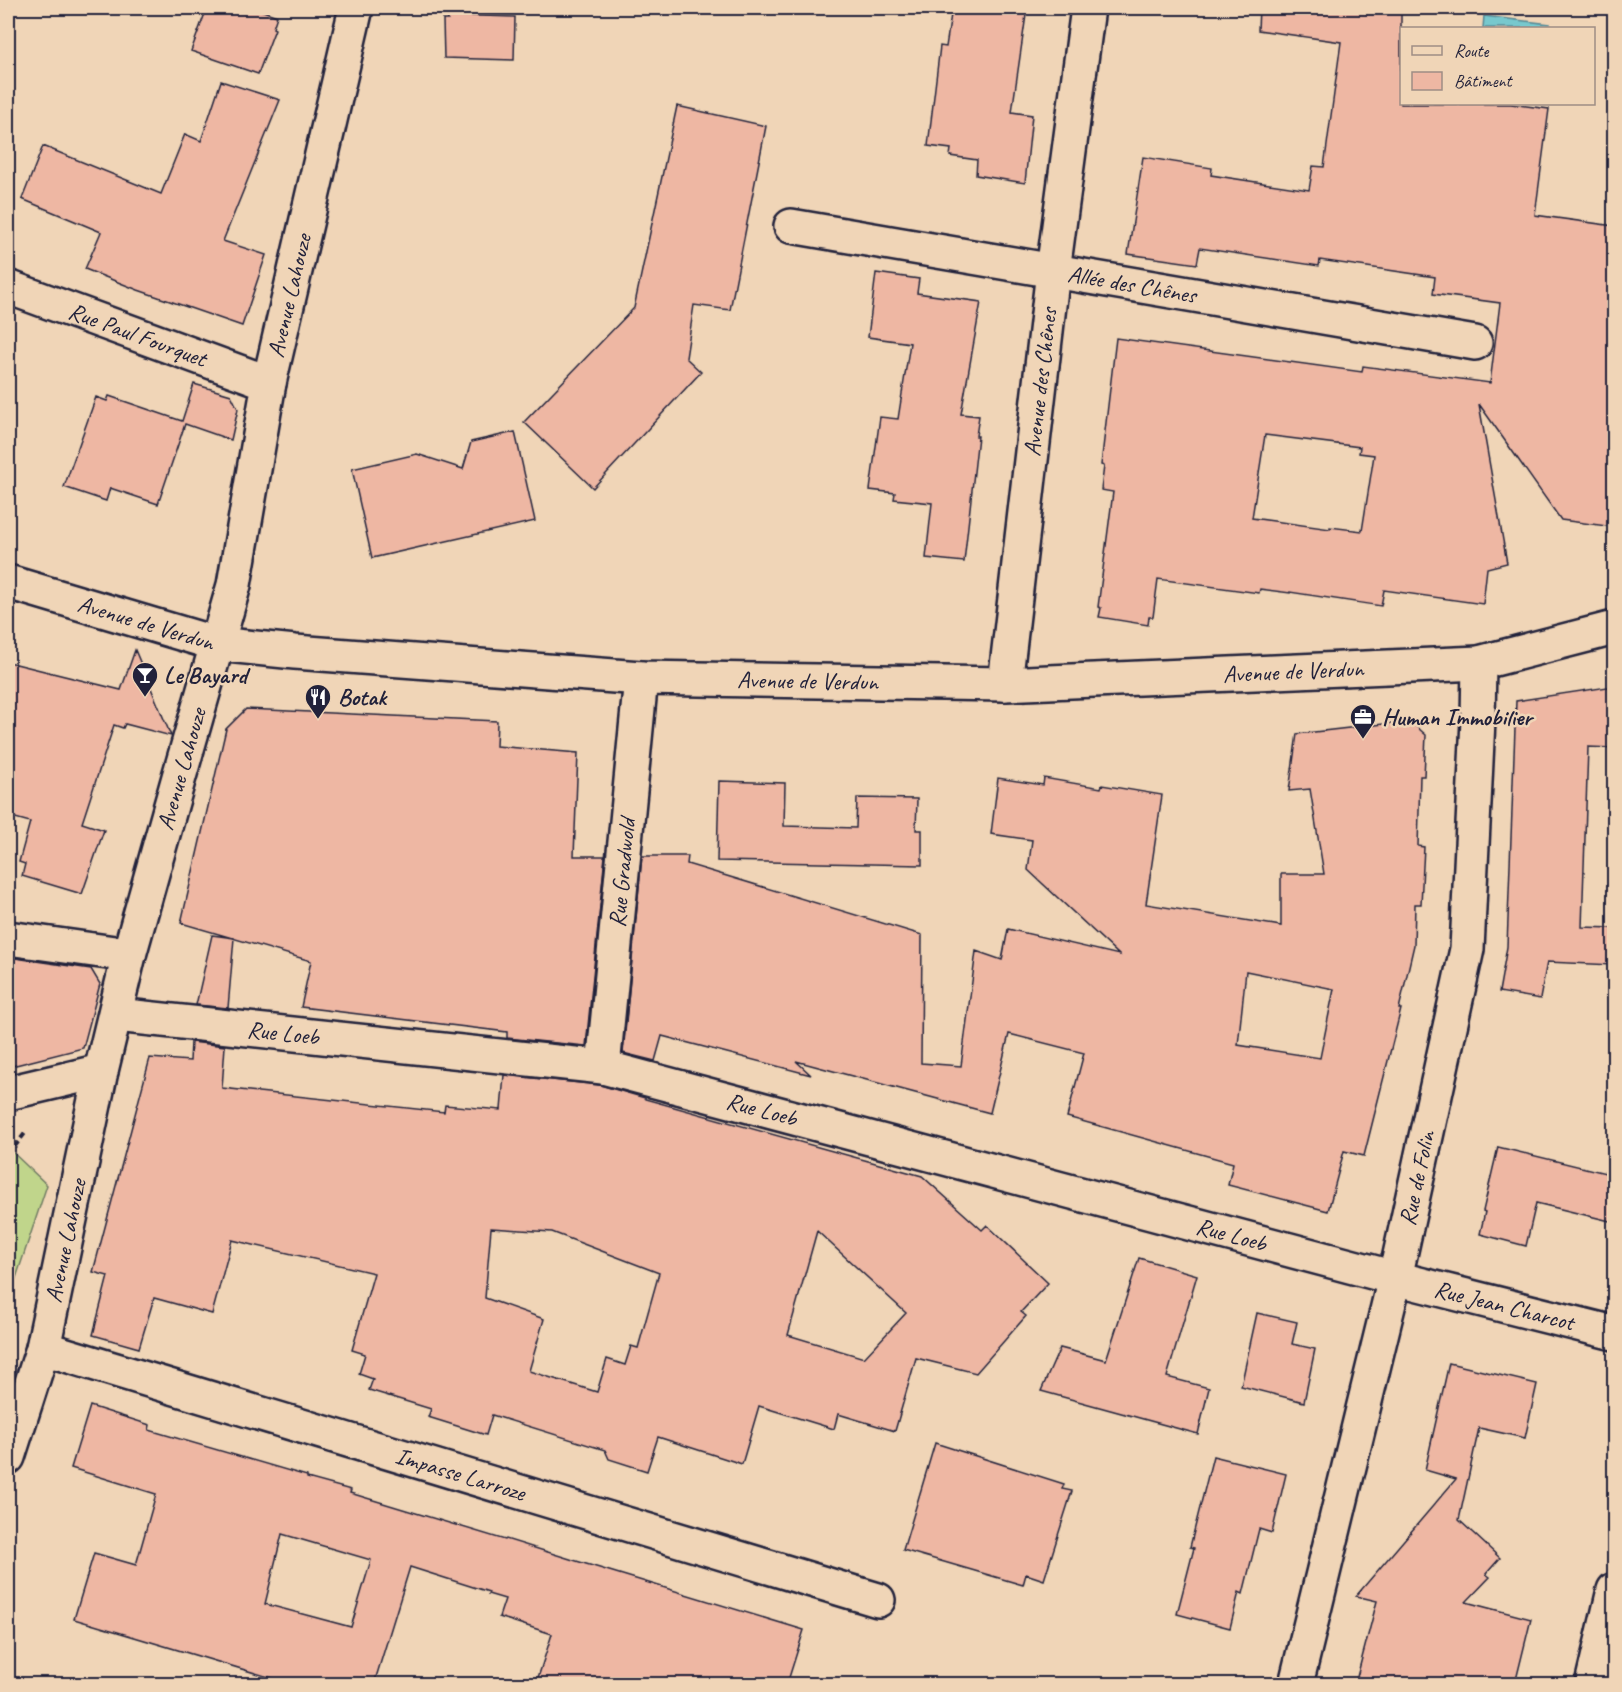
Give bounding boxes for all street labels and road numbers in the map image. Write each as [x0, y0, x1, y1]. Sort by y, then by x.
street label: Avenue Lahouze [260, 229, 319, 360]
street label: Allée des Chênes [1066, 259, 1200, 310]
street label: Rue Paul Fourquet [65, 296, 212, 374]
street label: Avenue des Chênes [1017, 304, 1064, 458]
street label: Avenue de Verdun [74, 589, 219, 658]
street label: Avenue de Verdun [1222, 653, 1365, 689]
street label: Avenue de Verdun [737, 665, 879, 697]
street label: Avenue Lahouze [150, 703, 214, 833]
street label: Rue Gradwold [602, 814, 643, 929]
street label: Rue Loeb [246, 1014, 322, 1052]
street label: Rue Loeb [723, 1086, 802, 1133]
street label: Rue de Folin [1392, 1127, 1442, 1228]
street label: Avenue Lahouze [38, 1174, 93, 1305]
street label: Rue Loeb [1193, 1211, 1271, 1259]
street label: Rue Jean Charcot [1431, 1274, 1579, 1338]
street label: Impasse Larroze [392, 1440, 531, 1508]

